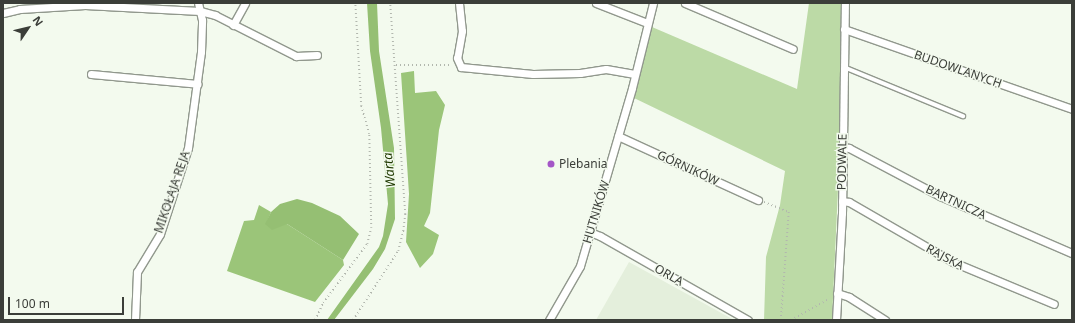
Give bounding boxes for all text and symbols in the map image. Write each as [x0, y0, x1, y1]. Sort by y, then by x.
north arrow [8, 8, 48, 48]
text: N [30, 13, 47, 29]
street label: BUDOWLANYCH [912, 47, 1004, 91]
street label: PODWALE [834, 134, 850, 190]
street label: GÓRNIKÓW [655, 147, 721, 189]
street label: MIKOŁAJA REJA [151, 149, 193, 235]
water label: Warta [379, 152, 399, 188]
place label: Plebania [559, 157, 607, 171]
marker: Plebania [546, 159, 556, 169]
street label: HUTNIKÓW [580, 179, 612, 245]
street label: BARTNICZA [924, 182, 988, 222]
street label: RAJSKA [924, 241, 966, 273]
street label: ORLA [652, 261, 686, 289]
scale bar [10, 289, 126, 315]
text: 100 m [15, 295, 50, 312]

